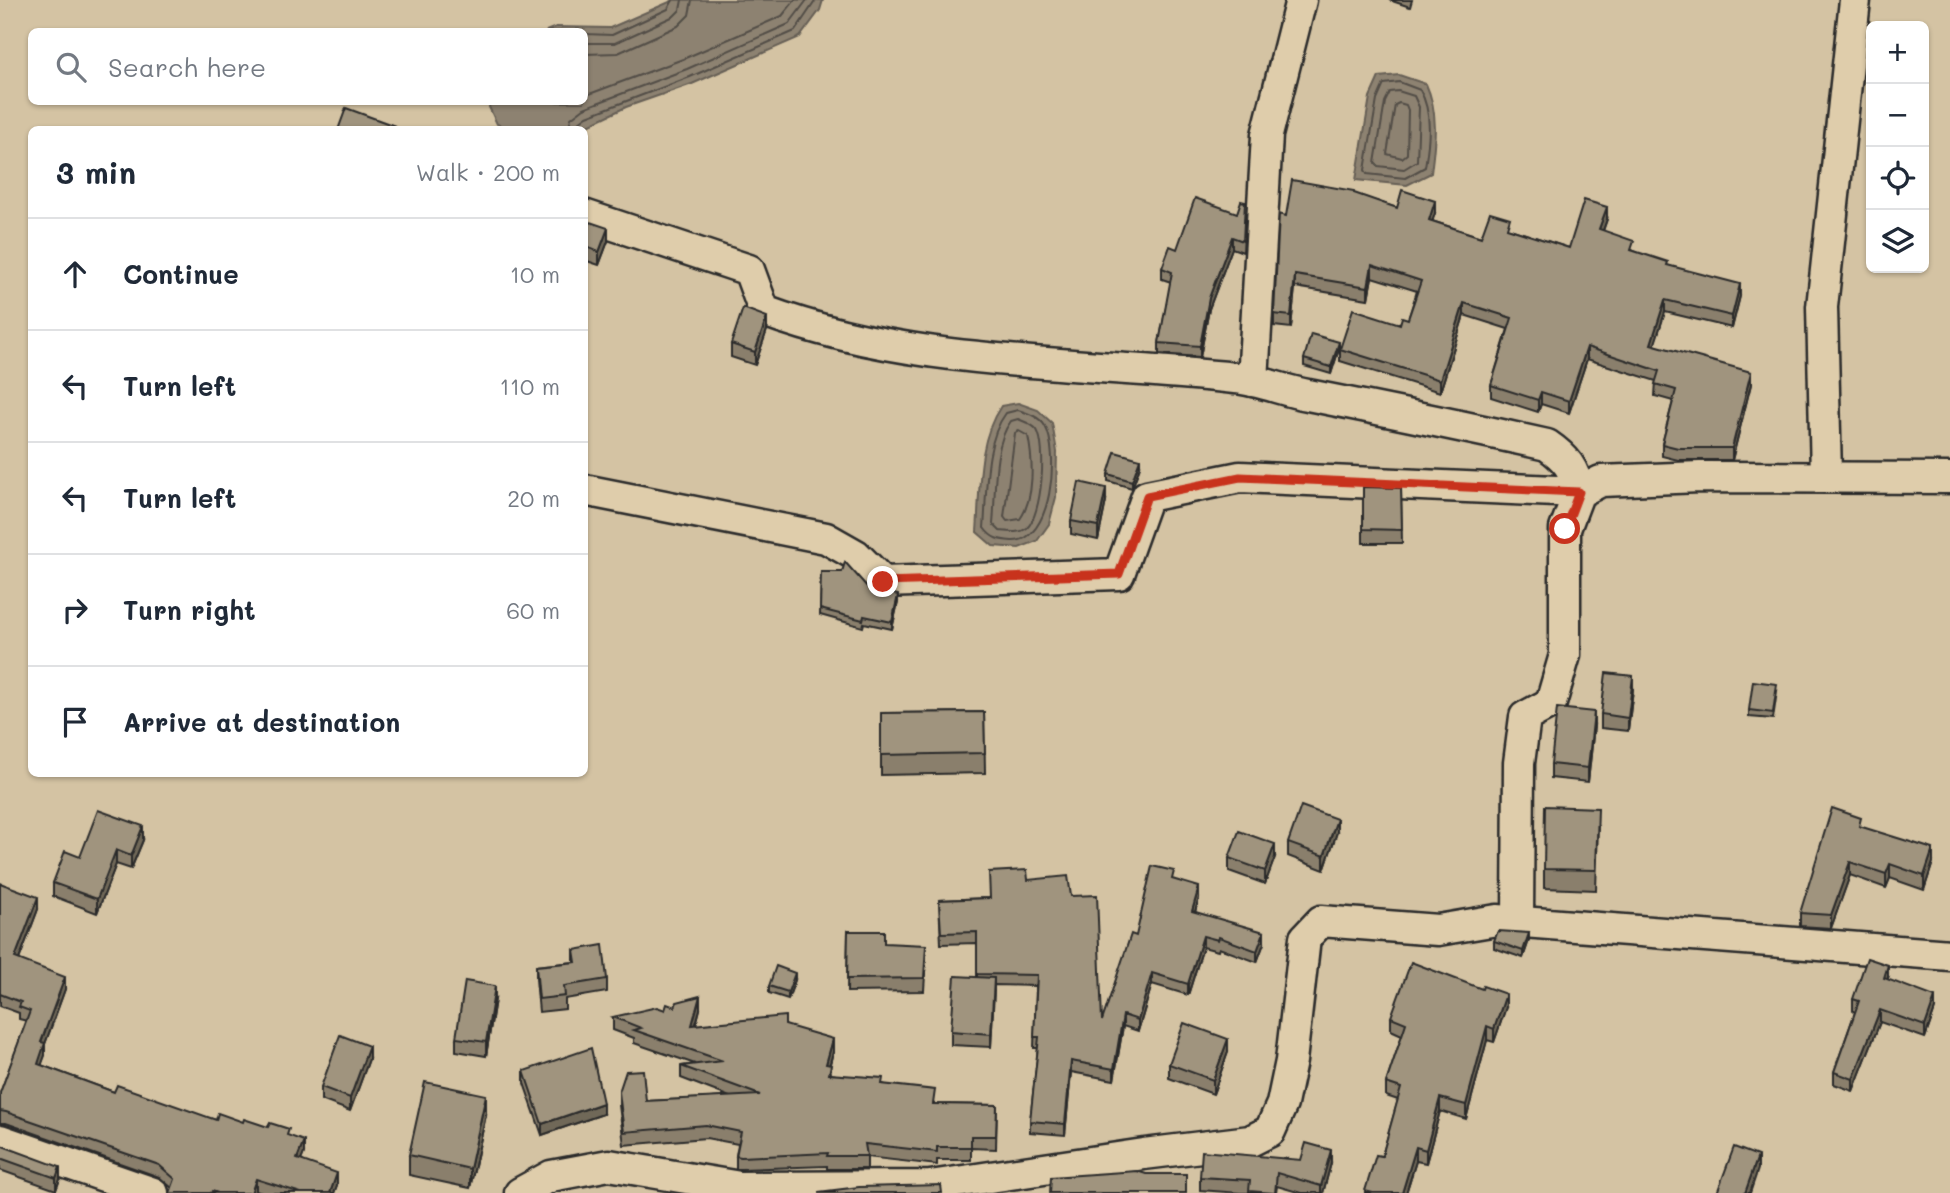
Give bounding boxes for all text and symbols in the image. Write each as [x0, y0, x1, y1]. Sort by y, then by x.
map controls [1866, 21, 1929, 273]
button: + [1866, 21, 1929, 84]
search box [28, 28, 588, 105]
icon: search [52, 48, 90, 86]
text: Search here [108, 50, 266, 84]
button: − [1866, 84, 1929, 147]
button: locate [1866, 147, 1929, 210]
text: 3 min [56, 152, 136, 192]
text: Walk · 200 m [416, 157, 560, 187]
button: layers [1866, 210, 1929, 273]
icon: ahead [56, 255, 94, 293]
text: Continue [123, 257, 239, 291]
text: 10 m [510, 259, 560, 289]
icon: left [56, 367, 94, 405]
text: Turn left [123, 369, 236, 403]
text: 110 m [500, 371, 560, 401]
icon: left [56, 479, 94, 517]
text: Turn left [123, 481, 236, 515]
text: 20 m [507, 483, 560, 513]
route start [1549, 513, 1580, 544]
route end [867, 566, 898, 597]
icon: right [56, 591, 94, 629]
text: Turn right [123, 593, 256, 627]
text: 60 m [506, 595, 560, 625]
icon: arrive [56, 703, 94, 741]
text: Arrive at destination [123, 705, 400, 739]

